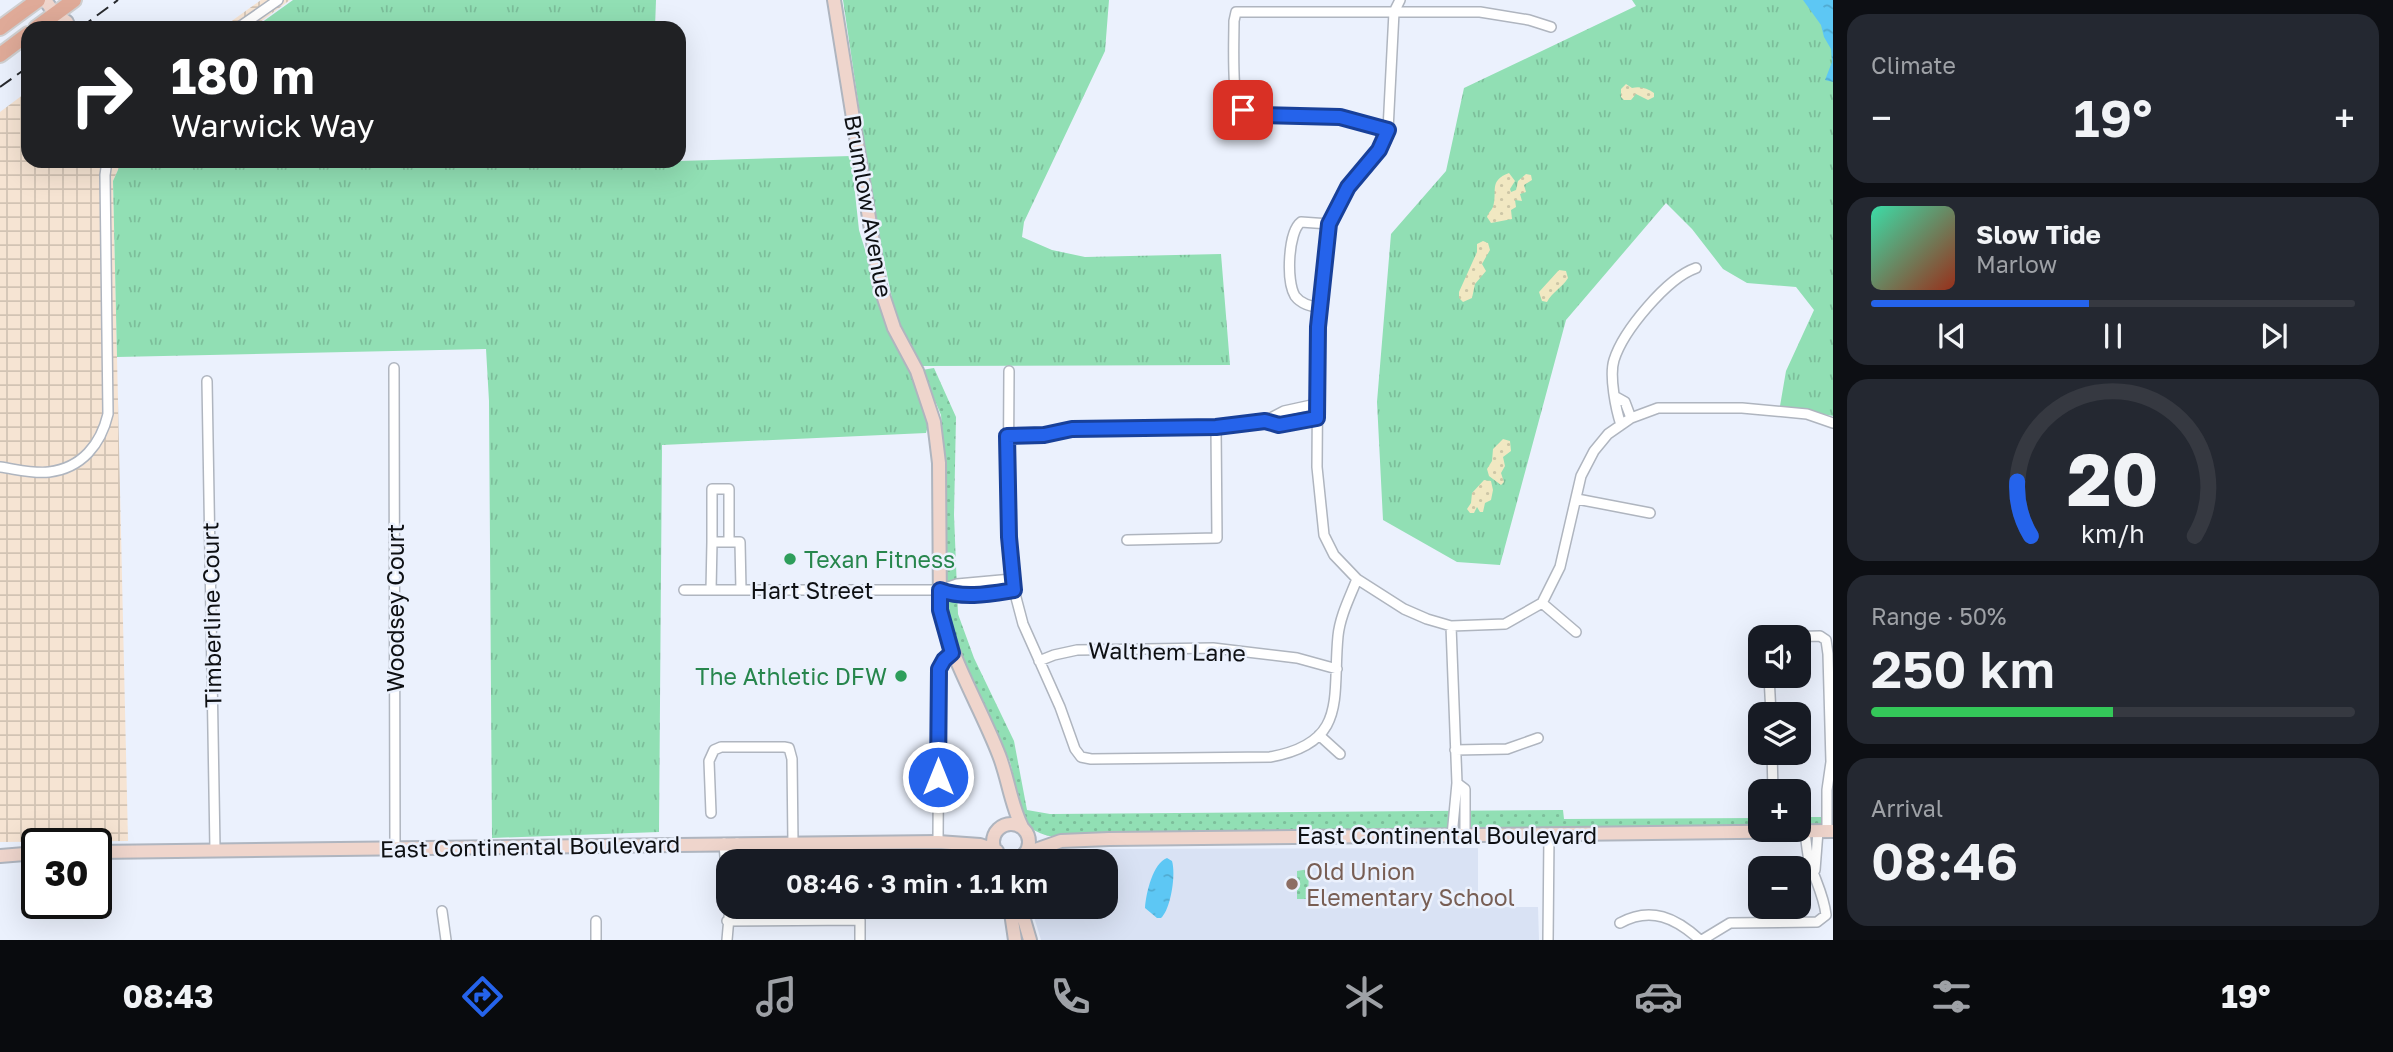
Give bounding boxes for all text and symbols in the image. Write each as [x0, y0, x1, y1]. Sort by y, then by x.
text: 180 m [171, 46, 315, 105]
icon: right [56, 49, 147, 140]
text: Climate [1871, 51, 1956, 79]
pin [1213, 80, 1273, 140]
text: 19° [2074, 86, 2152, 148]
icon: arrive [1224, 91, 1262, 129]
text: − [1871, 95, 1892, 140]
text: + [2334, 95, 2355, 140]
text: Warwick Way [171, 106, 374, 144]
street label: Brumlow Avenue [839, 113, 899, 299]
text: Slow Tide [1976, 219, 2101, 250]
text: Marlow [1976, 250, 2057, 278]
icon: previous [1933, 317, 1971, 355]
icon: pause [2094, 317, 2132, 355]
icon: next [2255, 317, 2293, 355]
text: 20 [2067, 435, 2159, 522]
text: km/h [2081, 518, 2145, 549]
street label: Timberline Court [195, 522, 227, 708]
street label: Woodsey Court [381, 524, 409, 692]
place label: Texan Fitness [804, 545, 955, 573]
marker: Texan Fitness [782, 551, 798, 567]
street label: Hart Street [751, 576, 873, 604]
text: Range · 50% [1871, 602, 2006, 630]
map controls [1748, 625, 1811, 919]
button: sound [1748, 625, 1811, 688]
street label: Walthem Lane [1088, 636, 1246, 666]
text: 250 km [1871, 637, 2055, 699]
place label: The Athletic DFW [695, 662, 887, 690]
marker: The Athletic DFW [893, 668, 909, 684]
button: layers [1748, 702, 1811, 765]
position arrow [901, 740, 975, 814]
button: + [1748, 779, 1811, 842]
text: Arrival [1871, 794, 1943, 822]
street label: East Continental Boulevard [1297, 821, 1597, 849]
speed limit sign: 30 [21, 828, 112, 919]
street label: East Continental Boulevard [379, 829, 681, 863]
text: 08:46 [1871, 829, 2018, 891]
button: − [1748, 856, 1811, 919]
place label: Old Union Elementary School [1306, 857, 1515, 911]
text: 08:46 · 3 min · 1.1 km [786, 868, 1048, 899]
marker: Old Union Elementary School [1284, 876, 1300, 892]
icon: directions [458, 972, 507, 1021]
icon: music [752, 972, 801, 1021]
icon: phone [1046, 972, 1095, 1021]
icon: climate [1340, 972, 1389, 1021]
icon: car [1634, 972, 1683, 1021]
icon: filters [1927, 972, 1976, 1021]
text: 08:43 [122, 977, 213, 1015]
text: 19° [2221, 977, 2271, 1015]

